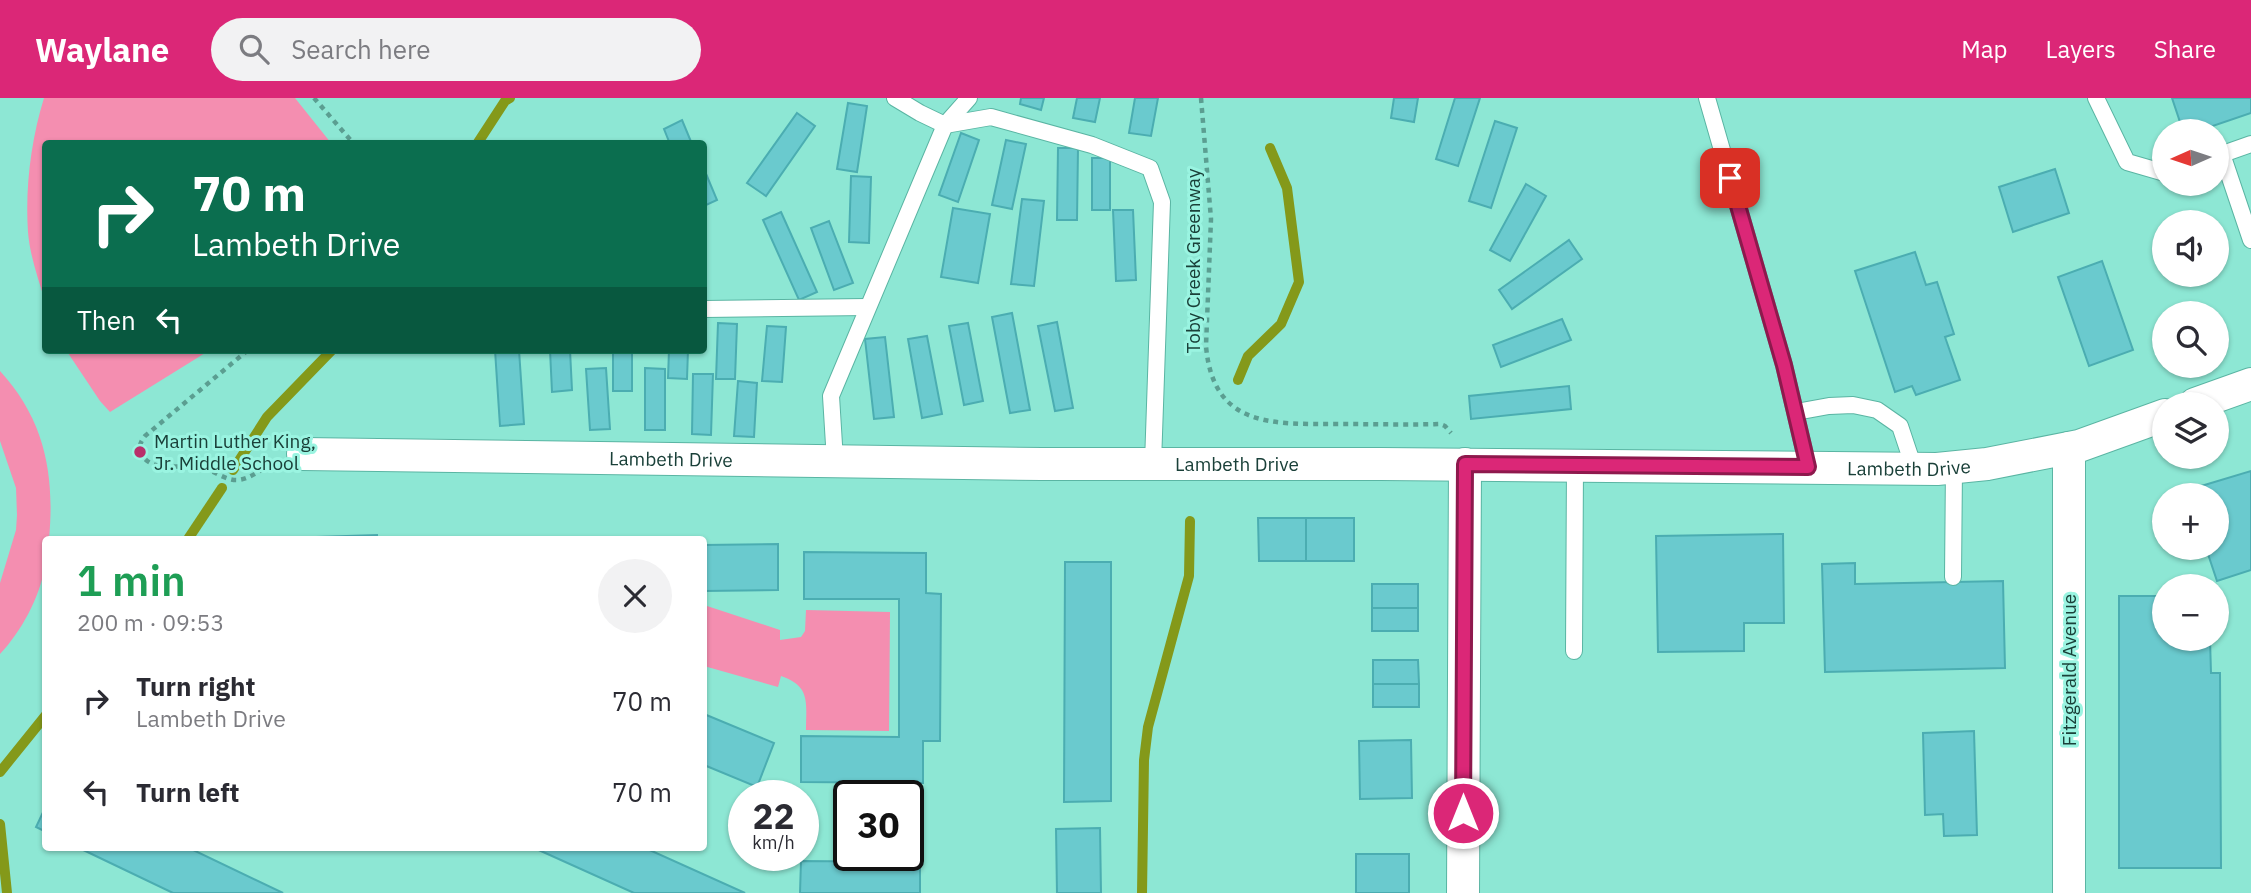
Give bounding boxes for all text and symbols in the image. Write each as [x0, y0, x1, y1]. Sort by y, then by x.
search box [211, 18, 701, 81]
text: Waylane [35, 28, 169, 71]
icon: search [235, 30, 273, 68]
text: Search here [291, 32, 431, 66]
text: Map [1961, 33, 2008, 65]
text: Layers [2046, 33, 2116, 65]
text: Share [2154, 33, 2216, 65]
north arrow [2152, 119, 2230, 196]
map controls [2152, 119, 2229, 651]
pin [1700, 148, 1760, 208]
icon: arrive [1711, 159, 1749, 197]
text: 70 m [192, 161, 306, 224]
icon: right [77, 168, 168, 259]
street label: Toby Creek Greenway [1181, 168, 1205, 353]
button: sound [2152, 210, 2229, 287]
text: Lambeth Drive [192, 223, 400, 265]
icon: left [150, 301, 188, 339]
button: search [2152, 301, 2229, 378]
text: Then [77, 303, 136, 337]
button: layers [2152, 392, 2229, 469]
place label: Martin Luther King, Jr. Middle School [154, 429, 316, 475]
marker: Martin Luther King, Jr. Middle School [132, 444, 148, 460]
street label: Lambeth Drive [609, 446, 733, 472]
street label: Lambeth Drive [1175, 452, 1299, 476]
street label: Lambeth Drive [1847, 454, 1972, 481]
button: + [2152, 483, 2229, 560]
text: 1 min [77, 553, 186, 608]
button: close [598, 559, 672, 633]
button: − [2152, 574, 2229, 651]
street label: Fitzgerald Avenue [2057, 594, 2081, 746]
text: 200 m · 09:53 [77, 607, 224, 637]
text: Turn right [136, 669, 255, 703]
icon: right [77, 682, 115, 720]
text: 70 m [612, 684, 672, 718]
text: Lambeth Drive [136, 703, 286, 733]
icon: left [77, 773, 115, 811]
text: Turn left [136, 775, 239, 809]
text: 70 m [612, 775, 672, 809]
position arrow [1426, 776, 1500, 850]
speed limit sign: 30 [833, 780, 924, 871]
text: 22 [752, 793, 795, 839]
text: km/h [752, 831, 795, 854]

